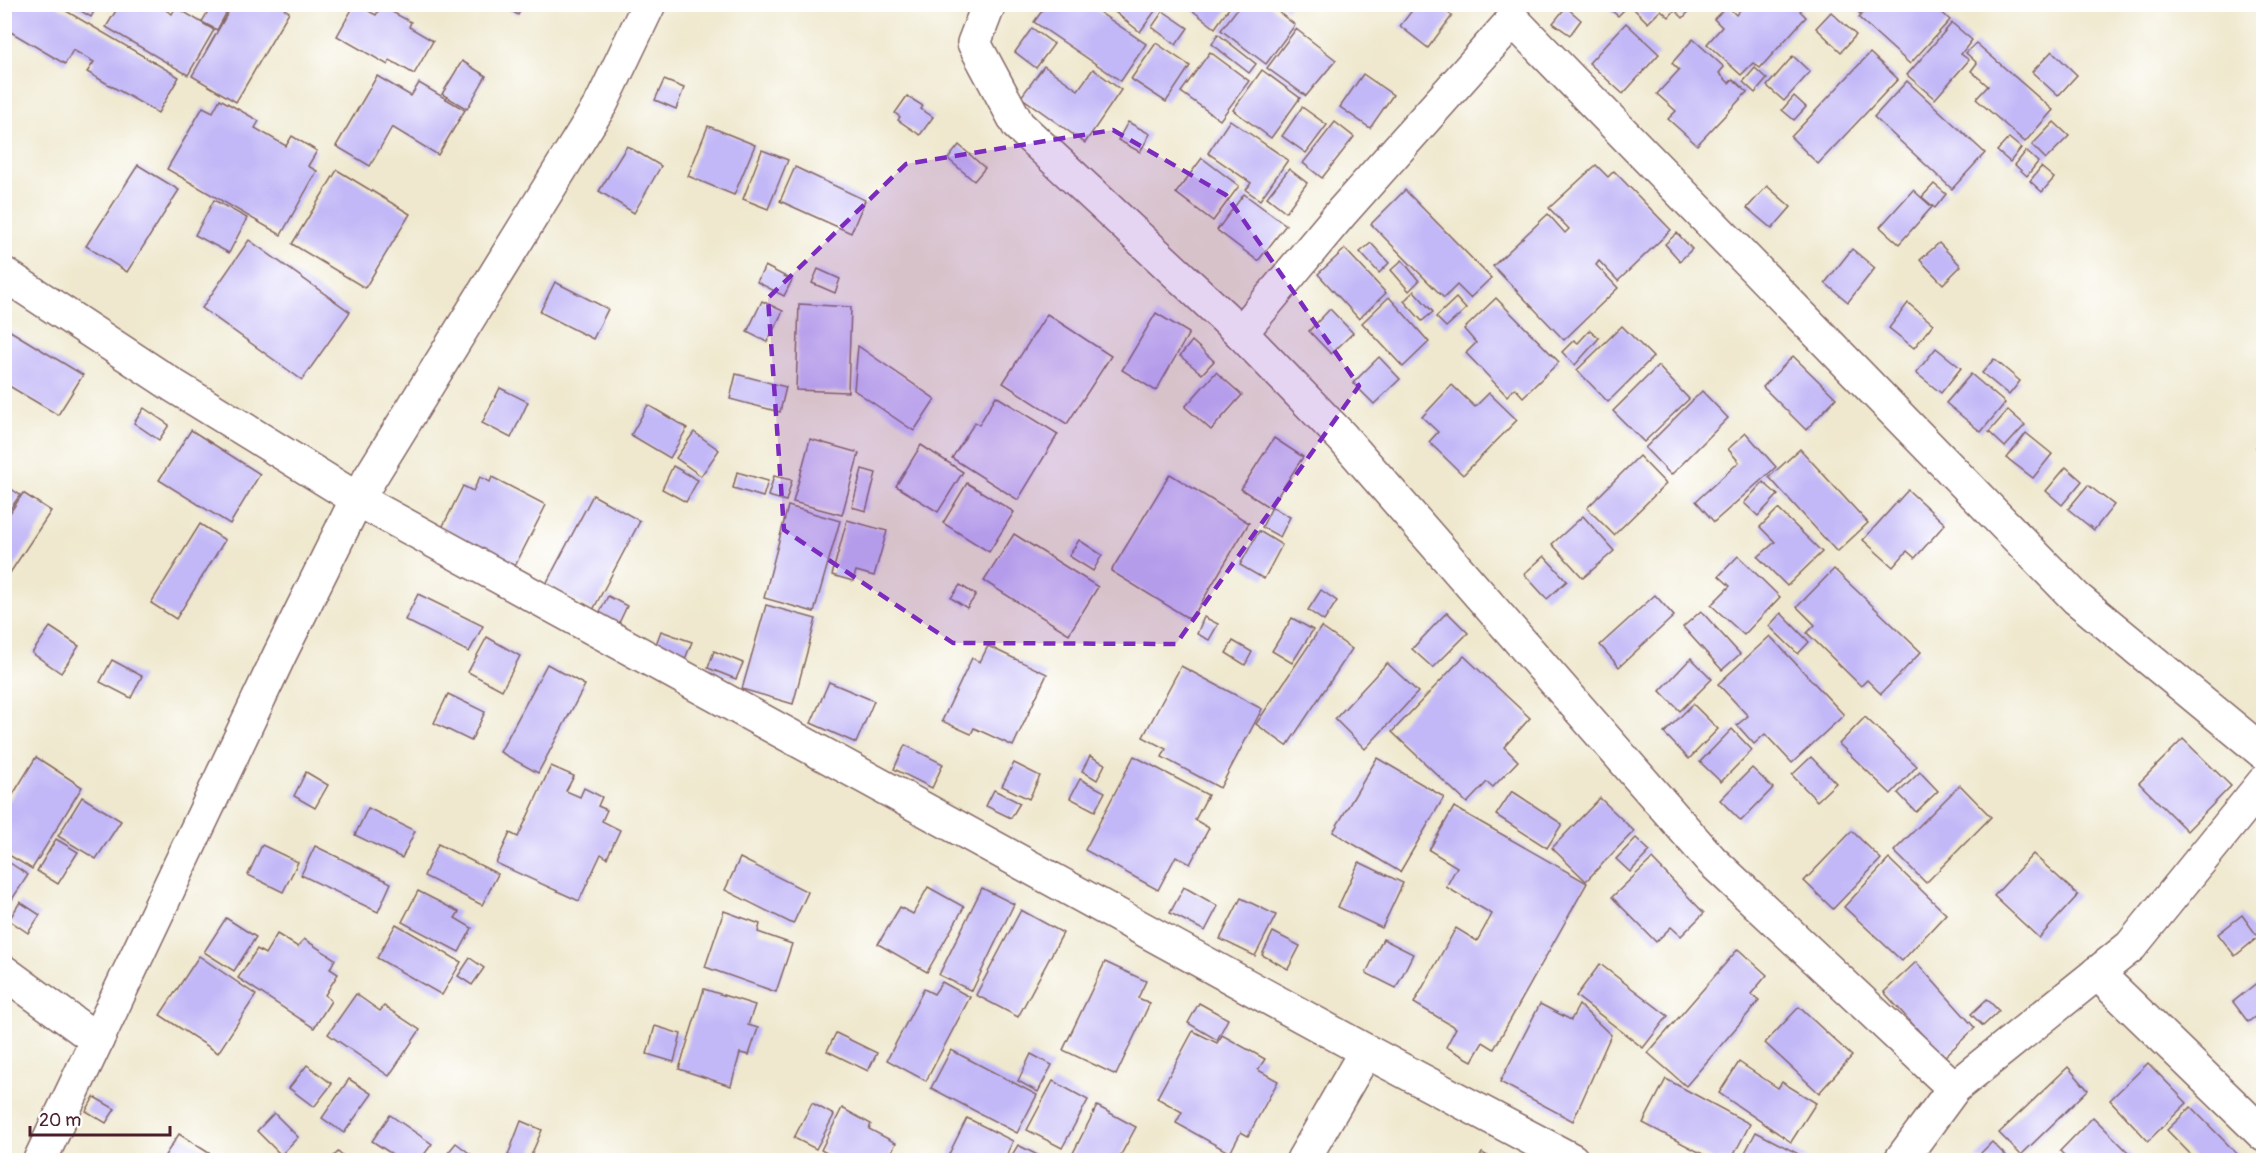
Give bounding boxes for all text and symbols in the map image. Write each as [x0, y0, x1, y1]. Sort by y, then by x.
scale bar [30, 1099, 170, 1137]
text: 20 m [39, 1109, 81, 1132]

